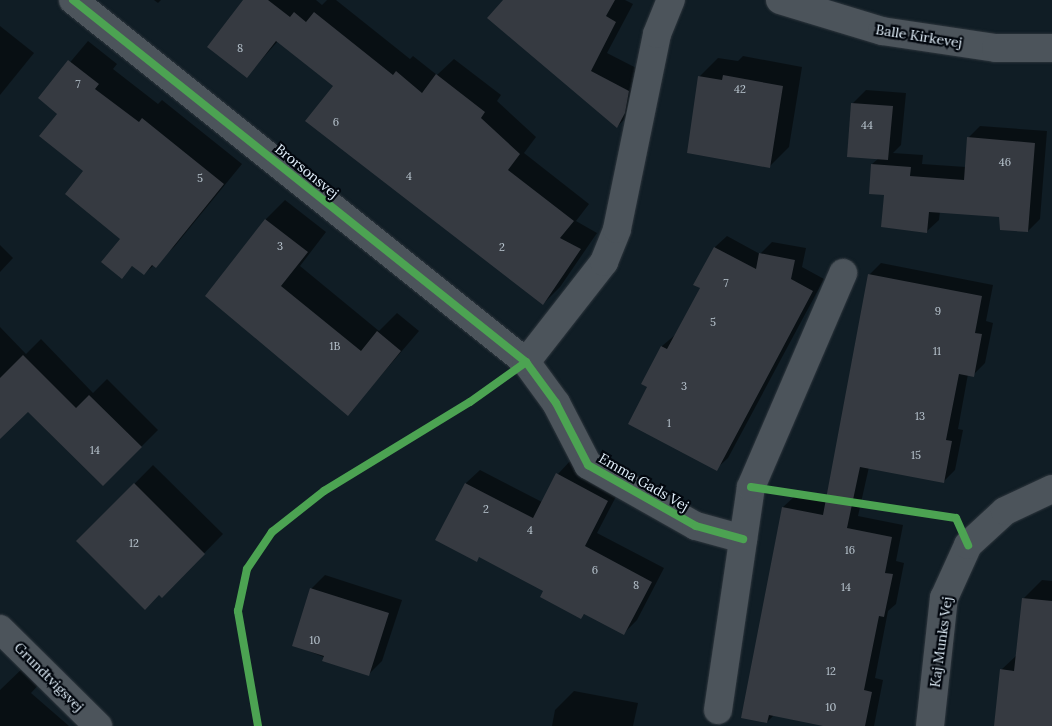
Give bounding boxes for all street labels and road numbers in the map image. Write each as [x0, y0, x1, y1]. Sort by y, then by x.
street label: Balle Kirkevej [874, 21, 964, 51]
street label: Brorsonsvej [272, 140, 342, 202]
street label: Emma Gads Vej [596, 450, 692, 514]
street label: Kaj Munks Vej [926, 596, 956, 688]
street label: Grundtvigsvej [11, 639, 87, 715]

